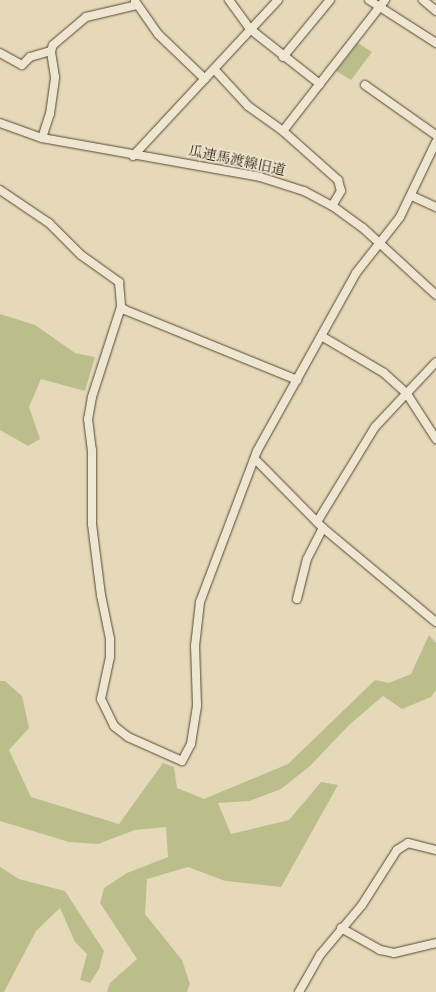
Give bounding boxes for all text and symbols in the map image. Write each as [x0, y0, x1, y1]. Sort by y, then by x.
street label: 瓜連馬渡線旧道 [187, 143, 287, 179]

